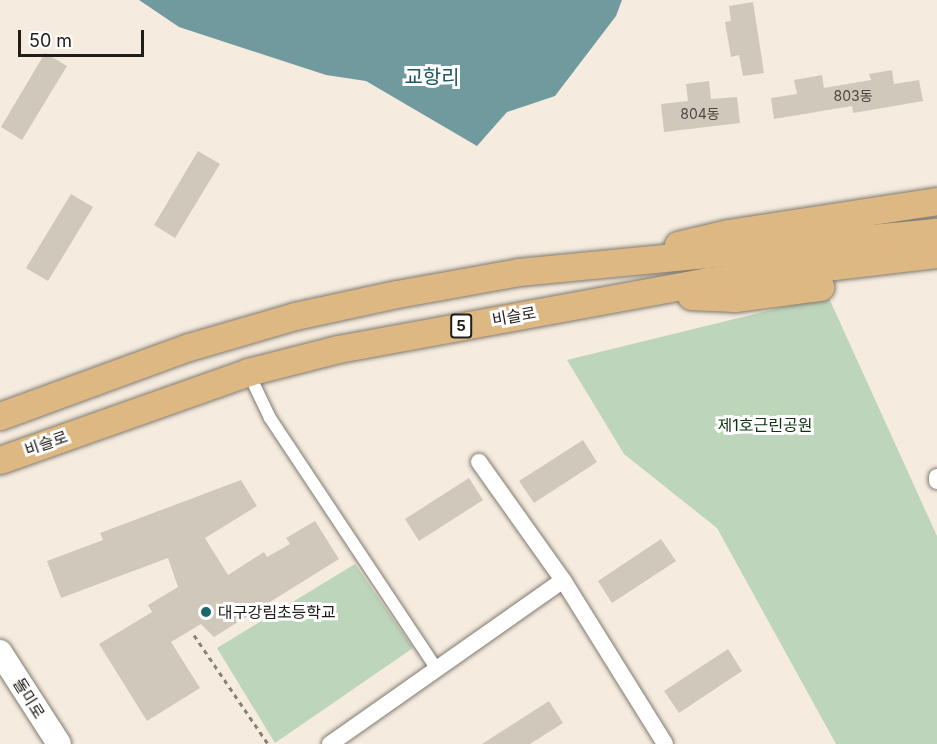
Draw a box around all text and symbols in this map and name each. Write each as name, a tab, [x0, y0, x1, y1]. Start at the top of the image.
scale bar	[21, 18, 147, 56]
text: 50 m	[29, 30, 72, 51]
district label: 교항리	[404, 65, 460, 89]
house number: 803동	[833, 88, 873, 104]
house number: 804동	[680, 106, 720, 122]
street label: 비슬로	[491, 303, 537, 329]
road number: 5	[449, 314, 473, 338]
park label: 제1호근린공원	[718, 415, 812, 435]
street label: 비슬로	[22, 427, 70, 459]
place label: 대구강림초등학교	[218, 602, 336, 622]
marker: 대구강림초등학교	[199, 605, 213, 619]
street label: 돌미로	[9, 674, 49, 722]

